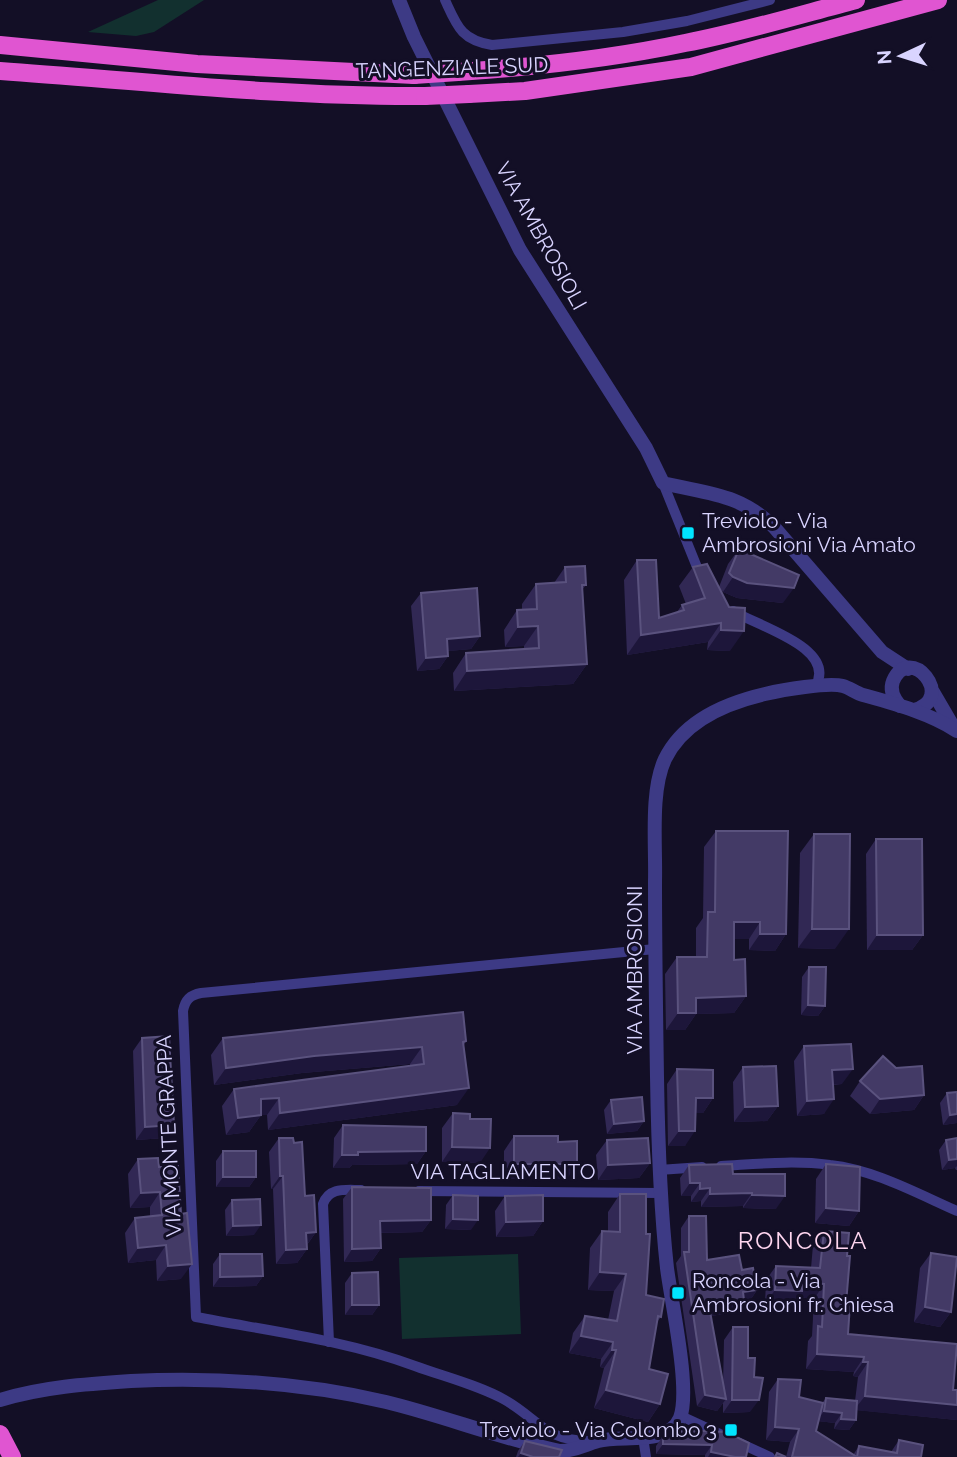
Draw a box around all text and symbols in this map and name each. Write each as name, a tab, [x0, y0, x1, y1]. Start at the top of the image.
north arrow	[866, 21, 936, 91]
text: N	[873, 49, 896, 65]
street label: TANGENZIALE SUD	[355, 52, 549, 83]
street label: VIA AMBROSIOLI	[491, 158, 592, 314]
place label: Treviolo - Via Ambrosioni Via Amato	[702, 508, 916, 557]
marker: Treviolo - Via Ambrosioni Via Amato	[680, 525, 696, 541]
street label: VIA AMBROSIONI	[622, 886, 647, 1054]
street label: VIA MONTE GRAPPA	[151, 1035, 186, 1237]
street label: VIA TAGLIAMENTO	[411, 1159, 595, 1184]
district label: RONCOLA	[738, 1226, 868, 1255]
place label: Roncola - Via Ambrosioni fr. Chiesa	[692, 1268, 894, 1317]
marker: Roncola - Via Ambrosioni fr. Chiesa	[670, 1285, 686, 1301]
place label: Treviolo - Via Colombo 3	[480, 1417, 717, 1442]
marker: Treviolo - Via Colombo 3	[723, 1422, 739, 1438]

